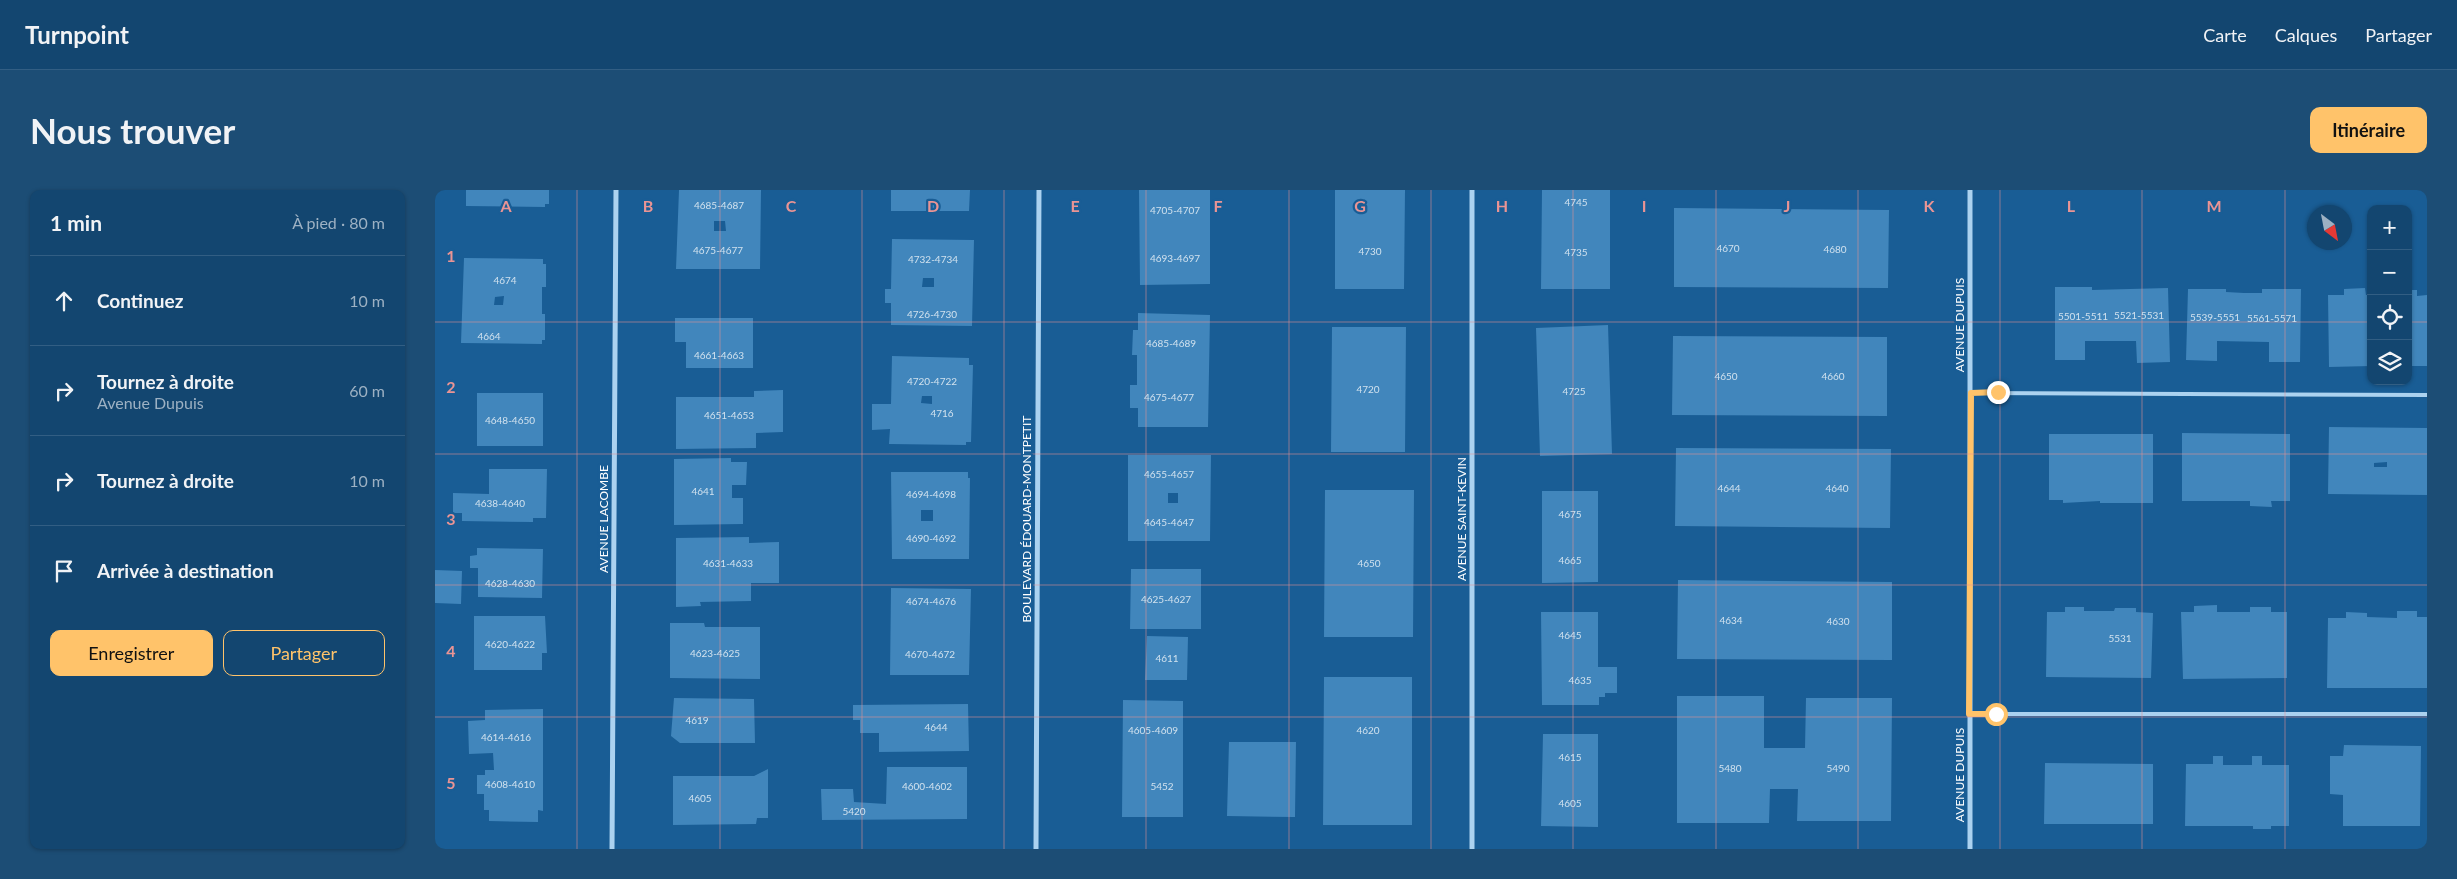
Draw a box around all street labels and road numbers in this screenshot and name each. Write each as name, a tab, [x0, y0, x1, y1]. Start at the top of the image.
street label: AVENUE DUPUIS	[1952, 278, 1967, 372]
street label: BOULEVARD ÉDOUARD-MONTPETIT	[1019, 416, 1034, 622]
street label: AVENUE SAINT-KEVIN	[1454, 457, 1469, 581]
street label: AVENUE LACOMBE	[596, 465, 611, 573]
street label: AVENUE DUPUIS	[1952, 728, 1967, 822]

